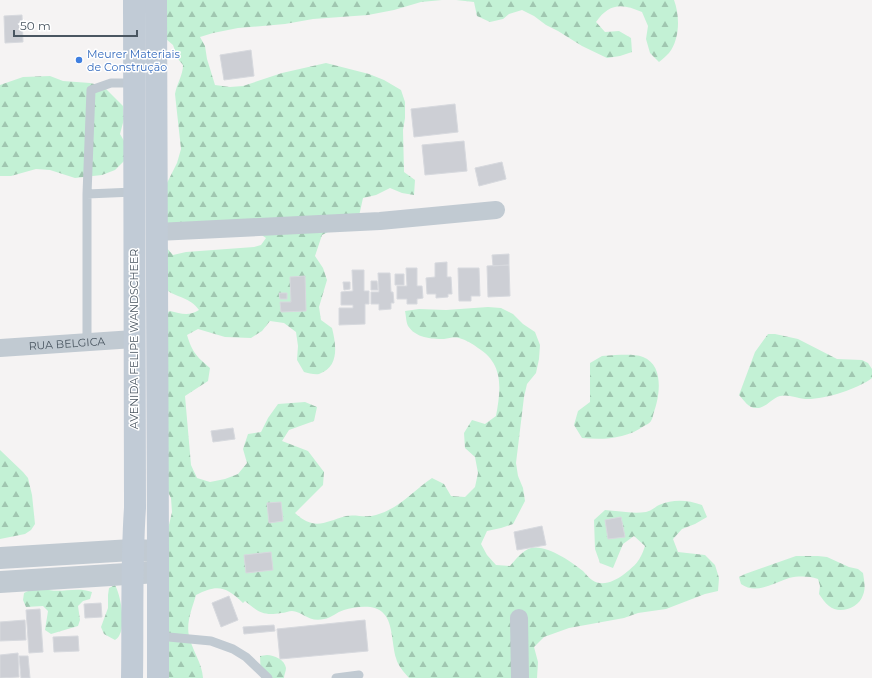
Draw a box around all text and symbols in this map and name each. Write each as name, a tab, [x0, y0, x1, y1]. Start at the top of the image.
scale bar	[14, 12, 137, 38]
text: 50 m	[20, 18, 51, 33]
place label: Meurer Materiais de Construção	[87, 47, 180, 74]
marker: Meurer Materiais de Construção	[74, 55, 84, 65]
street label: AVENIDA FELIPE WANDSCHEER	[127, 249, 141, 429]
street label: RUA BELGICA	[28, 334, 106, 353]

